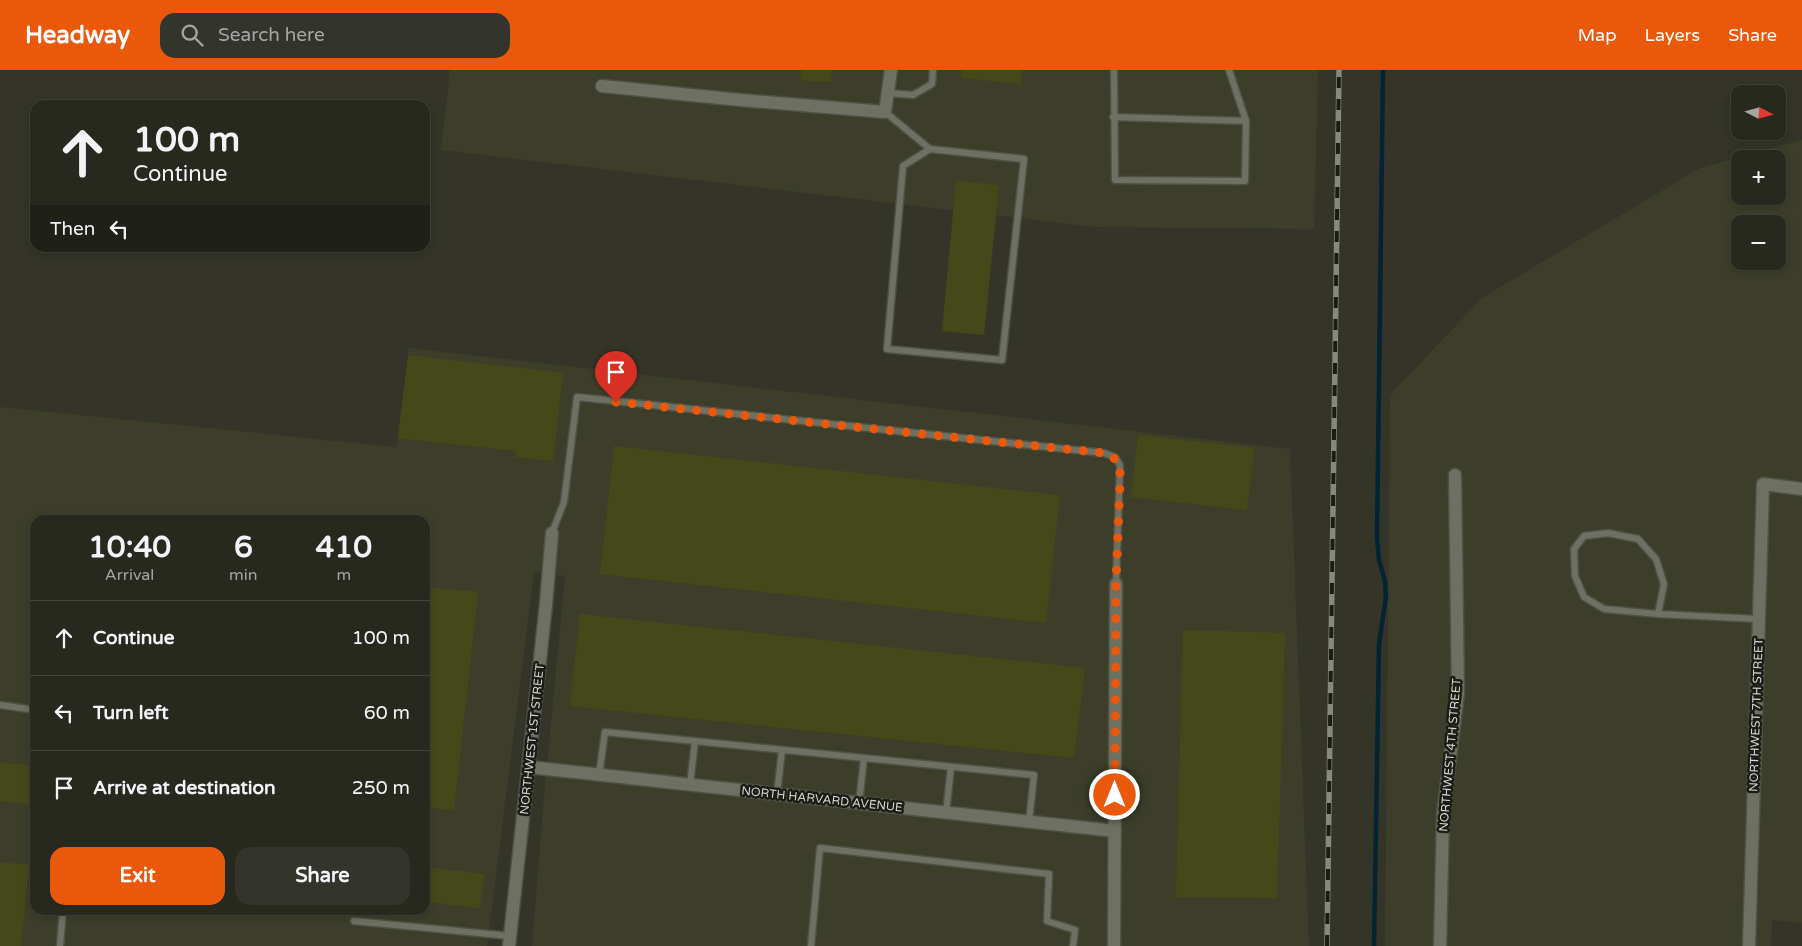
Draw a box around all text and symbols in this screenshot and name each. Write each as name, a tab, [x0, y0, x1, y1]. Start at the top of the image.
search box	[160, 13, 510, 58]
text: Headway	[25, 21, 130, 50]
icon: search	[178, 21, 206, 49]
text: Search here	[218, 24, 325, 46]
text: Map	[1578, 24, 1617, 46]
text: Layers	[1645, 24, 1700, 46]
text: Share	[1728, 24, 1777, 46]
north arrow	[1731, 85, 1786, 140]
map controls	[1731, 85, 1786, 270]
text: 100 m	[133, 119, 240, 161]
icon: ahead	[50, 120, 115, 185]
button: +	[1731, 150, 1786, 205]
text: Continue	[133, 161, 228, 187]
icon: left	[105, 215, 133, 243]
button: −	[1731, 215, 1786, 270]
text: Then	[50, 218, 95, 240]
pin	[595, 351, 637, 402]
icon: arrive	[602, 358, 630, 386]
text: 10:40	[88, 529, 171, 566]
text: 6	[234, 529, 253, 566]
text: 410	[316, 529, 372, 566]
text: Arrival	[105, 565, 154, 585]
text: min	[229, 565, 258, 585]
text: m	[336, 565, 351, 585]
icon: ahead	[50, 624, 78, 652]
text: Continue	[93, 627, 175, 649]
text: 100 m	[352, 627, 410, 649]
street label: NORTHWEST 7TH STREET	[1746, 637, 1766, 792]
street label: NORTHWEST 1ST STREET	[517, 662, 547, 815]
street label: NORTHWEST 4TH STREET	[1436, 677, 1464, 832]
icon: left	[50, 699, 78, 727]
text: Turn left	[93, 702, 169, 724]
text: 60 m	[364, 702, 410, 724]
position arrow	[1088, 768, 1140, 820]
icon: arrive	[50, 774, 78, 802]
text: Arrive at destination	[93, 777, 276, 799]
text: 250 m	[352, 777, 410, 799]
street label: NORTH HARVARD AVENUE	[741, 784, 904, 814]
button: Exit	[50, 847, 225, 905]
button: Share	[235, 847, 410, 905]

